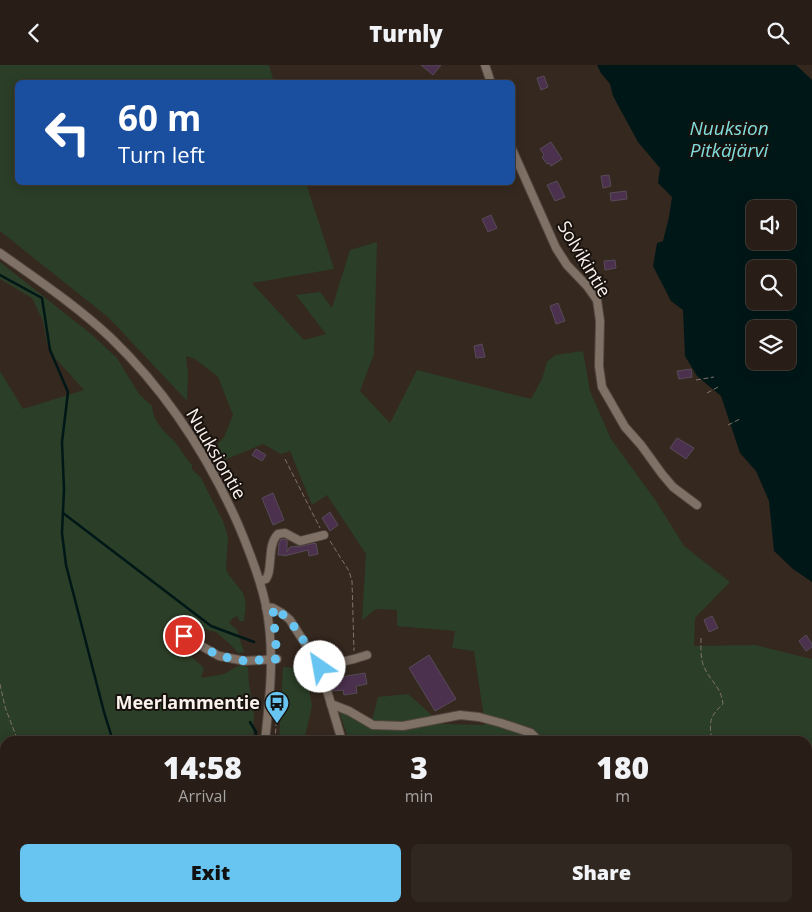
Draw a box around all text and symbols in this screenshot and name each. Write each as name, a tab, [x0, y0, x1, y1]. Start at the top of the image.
text: Turnly	[369, 18, 443, 48]
icon: back	[20, 19, 48, 47]
icon: search	[764, 19, 792, 47]
text: 60 m	[118, 94, 201, 141]
icon: left	[35, 100, 100, 165]
water label: Nuuksion Pitkäjärvi	[689, 115, 769, 163]
text: Turn left	[118, 139, 205, 169]
map controls	[746, 200, 796, 370]
button: sound	[746, 200, 796, 250]
street label: Solvikintie	[553, 216, 617, 301]
button: search	[746, 260, 796, 310]
button: layers	[746, 320, 796, 370]
street label: Nuuksiontie	[181, 404, 253, 503]
pin	[163, 615, 205, 657]
icon: arrive	[170, 622, 198, 650]
position arrow	[293, 640, 345, 692]
place label: Meerlammentie	[115, 690, 260, 714]
bus stop icon: Meerlammentie	[264, 690, 290, 724]
text: 14:58	[163, 747, 242, 788]
text: 3	[410, 747, 428, 788]
text: 180	[596, 747, 649, 788]
text: Arrival	[178, 785, 226, 807]
text: min	[405, 785, 433, 807]
text: m	[615, 785, 630, 807]
button: Exit	[20, 844, 401, 902]
button: Share	[411, 844, 792, 902]

